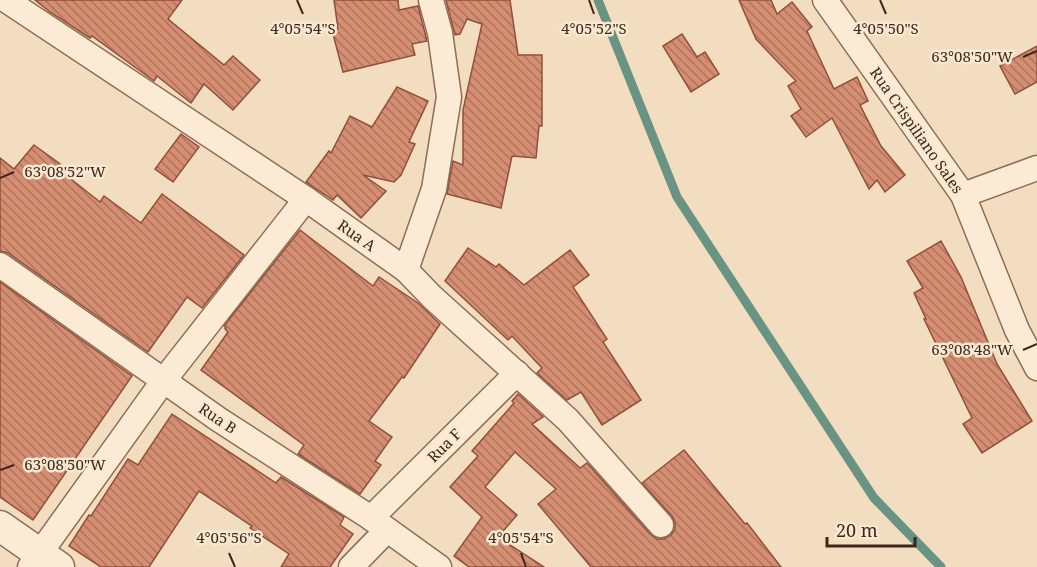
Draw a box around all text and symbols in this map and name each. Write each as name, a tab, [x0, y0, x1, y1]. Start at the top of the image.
text: 4°05'54"S	[270, 18, 336, 38]
text: 4°05'52"S	[561, 18, 627, 38]
text: 4°05'50"S	[853, 18, 919, 38]
text: 63°08'50"W	[931, 46, 1013, 66]
street label: Rua Crispiliano Sales	[866, 63, 968, 197]
text: 63°08'52"W	[24, 161, 106, 181]
street label: Rua A	[334, 215, 380, 256]
text: 63°08'48"W	[931, 339, 1013, 359]
street label: Rua B	[195, 398, 241, 438]
street label: Rua F	[423, 423, 466, 466]
text: 63°08'50"W	[24, 454, 106, 474]
scale bar	[827, 510, 916, 548]
text: 20 m	[836, 518, 878, 542]
text: 4°05'56"S	[196, 527, 262, 547]
text: 4°05'54"S	[488, 527, 554, 547]

